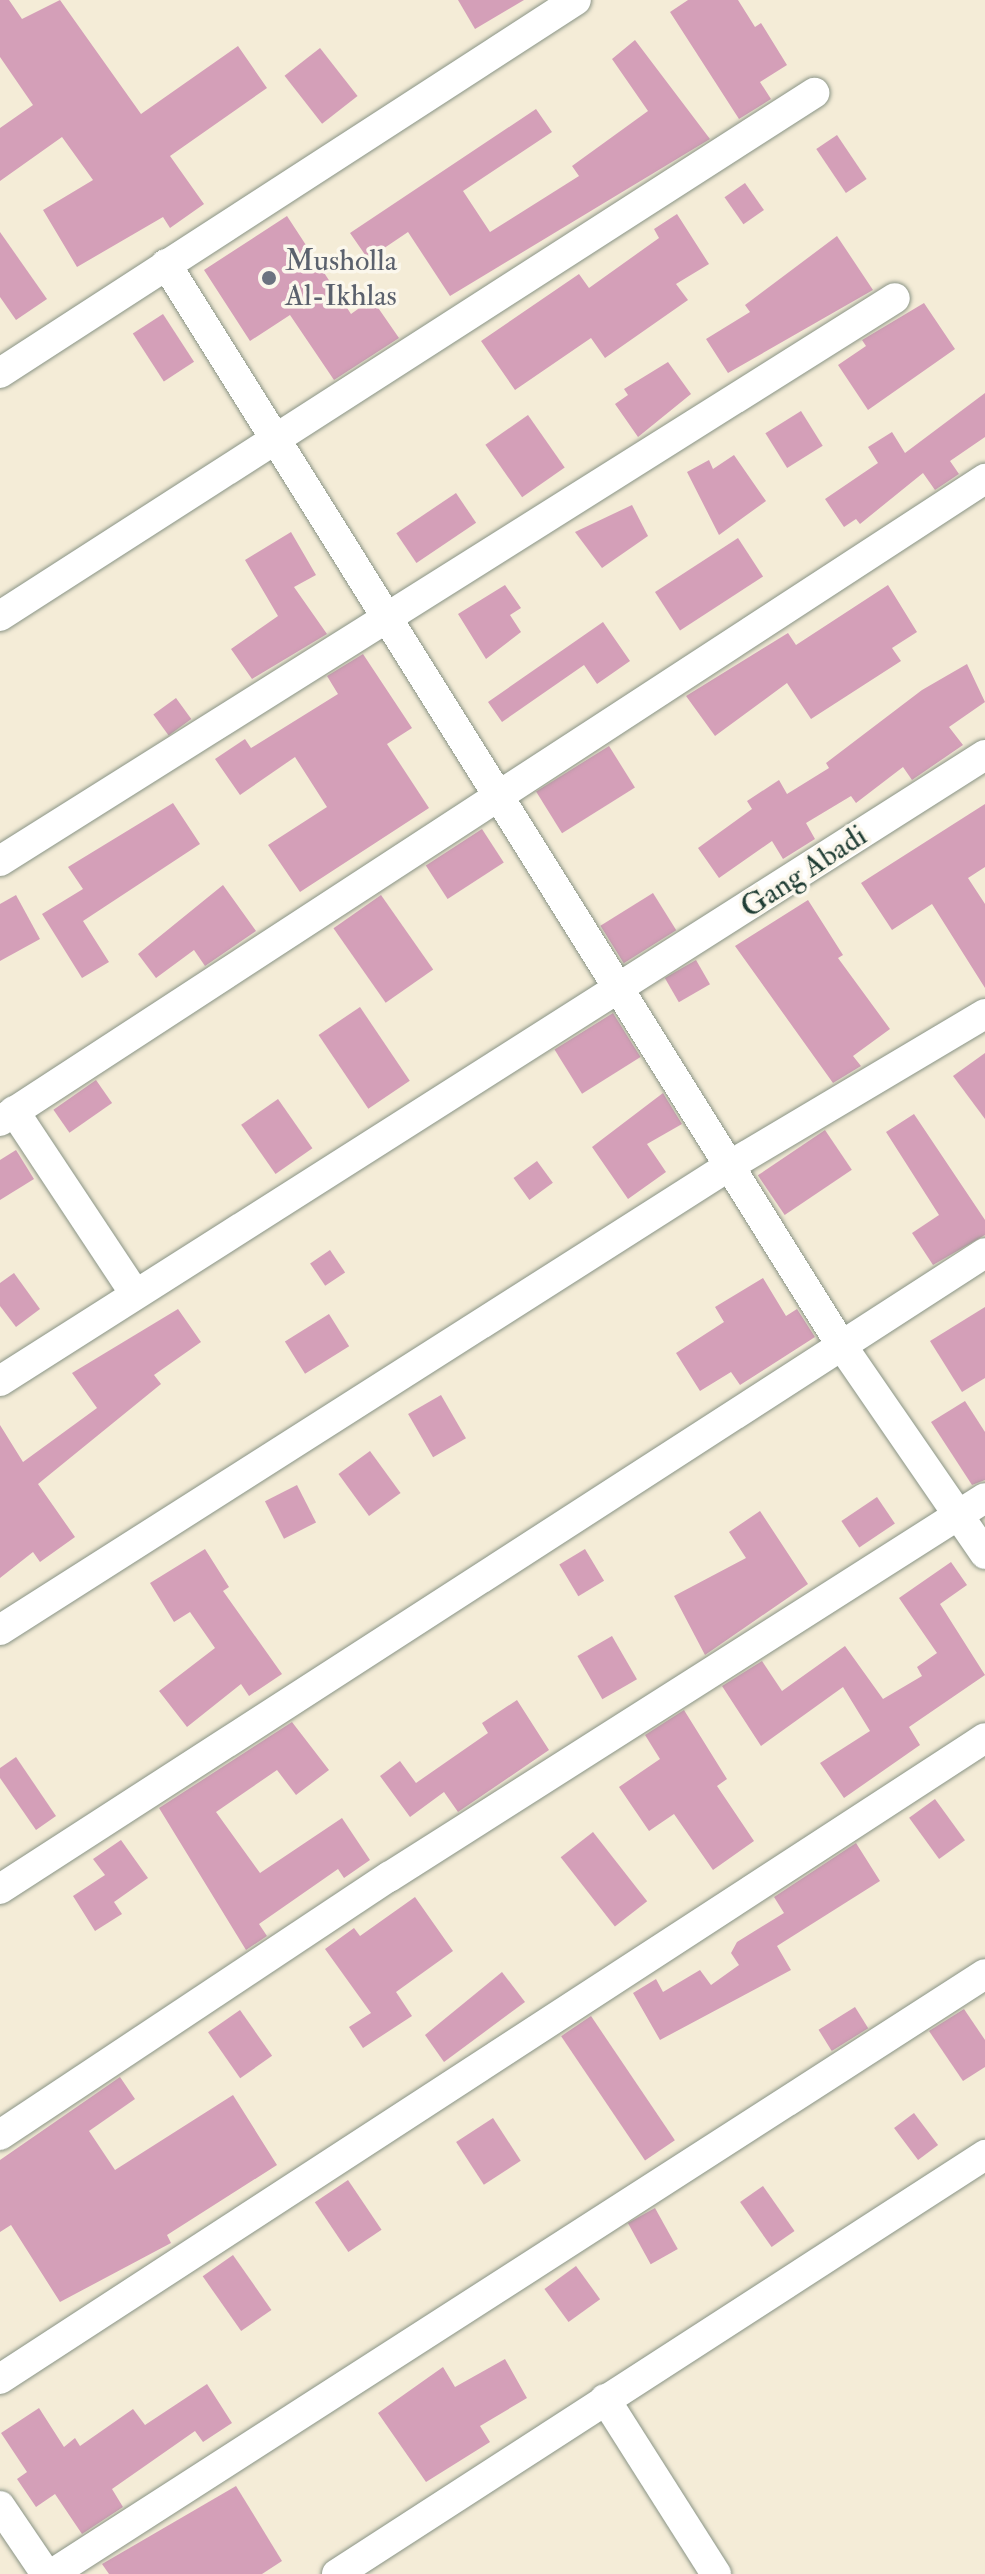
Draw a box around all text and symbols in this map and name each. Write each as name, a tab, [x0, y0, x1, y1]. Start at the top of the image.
place label: Musholla Al-Ikhlas	[285, 243, 397, 314]
marker: Musholla Al-Ikhlas	[260, 269, 278, 287]
street label: Gang Abadi	[734, 818, 874, 926]

